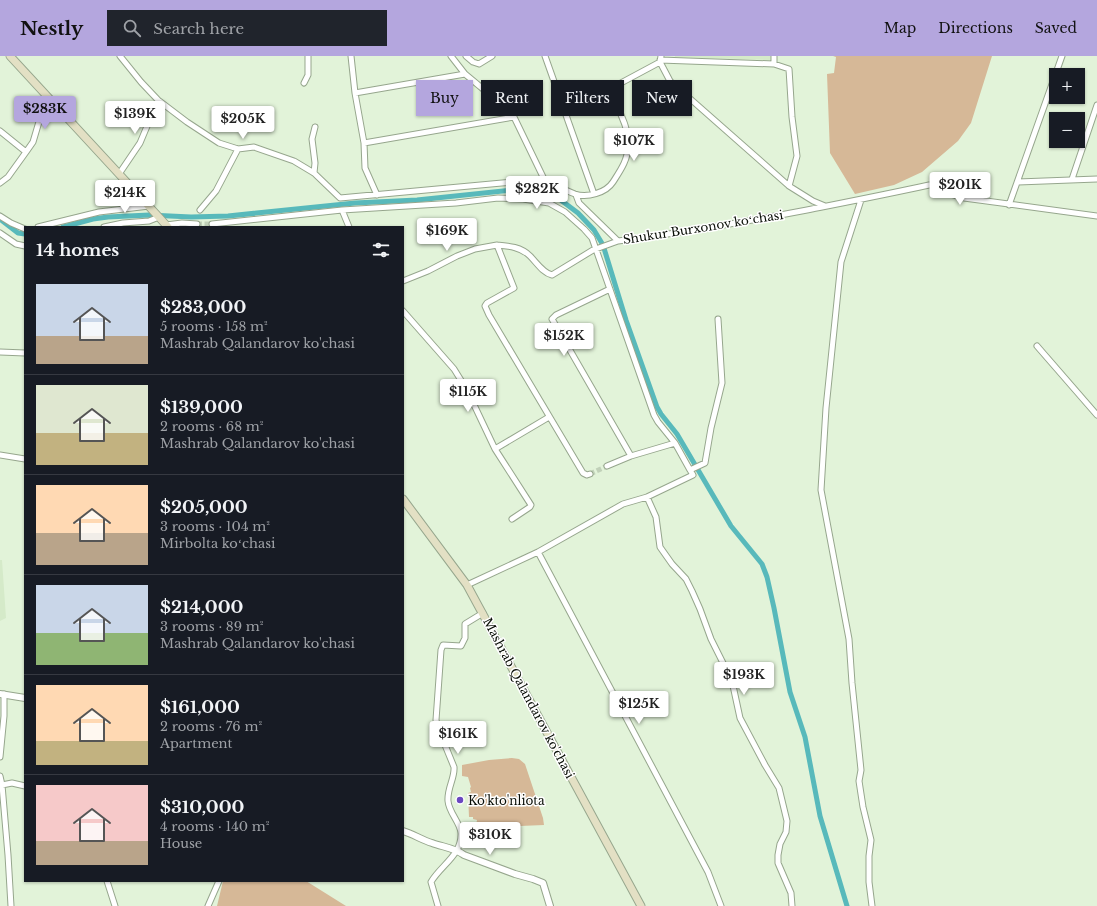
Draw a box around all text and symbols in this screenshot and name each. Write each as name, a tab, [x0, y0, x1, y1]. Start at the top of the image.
search box	[107, 10, 387, 46]
text: Nestly	[20, 17, 83, 40]
icon: search	[121, 17, 143, 39]
text: Search here	[153, 19, 244, 38]
text: Map	[884, 19, 916, 37]
text: Directions	[938, 19, 1013, 37]
text: Saved	[1035, 19, 1077, 37]
map controls	[1049, 68, 1085, 148]
button: +	[1049, 68, 1085, 104]
chip: Buy	[416, 80, 473, 116]
chip: Rent	[481, 80, 543, 116]
chip: Filters	[551, 80, 624, 116]
chip: New	[632, 80, 692, 116]
pin: $283K	[17, 96, 73, 130]
text: $283K	[23, 100, 67, 117]
pin: $139K	[107, 101, 163, 135]
text: $139K	[114, 105, 156, 122]
pin: $205K	[215, 106, 271, 140]
text: $205K	[220, 110, 266, 127]
button: −	[1049, 112, 1085, 148]
pin: $107K	[606, 128, 662, 162]
text: $107K	[613, 132, 655, 149]
pin: $201K	[932, 172, 988, 206]
pin: $282K	[509, 176, 565, 210]
text: $201K	[938, 176, 982, 193]
pin: $214K	[97, 180, 153, 214]
text: $282K	[515, 180, 559, 197]
text: $214K	[104, 184, 146, 201]
street label: Shukur Burxonov koʻchasi	[622, 207, 784, 247]
pin: $169K	[419, 218, 475, 252]
text: $169K	[426, 222, 468, 239]
icon: filters	[370, 239, 392, 261]
text: 14 homes	[36, 240, 119, 261]
text: $283,000	[160, 297, 246, 318]
icon: home	[68, 300, 116, 348]
text: 5 rooms · 158 m²	[160, 318, 268, 335]
pin: $152K	[536, 323, 592, 357]
text: $152K	[544, 327, 584, 344]
text: Mashrab Qalandarov ko'chasi	[160, 335, 355, 352]
pin: $115K	[440, 379, 496, 413]
text: $115K	[449, 383, 487, 400]
text: $139,000	[160, 397, 243, 418]
icon: home	[68, 401, 116, 449]
text: 2 rooms · 68 m²	[160, 418, 263, 435]
text: Mashrab Qalandarov ko'chasi	[160, 435, 355, 452]
text: $205,000	[160, 497, 248, 518]
icon: home	[68, 501, 116, 549]
text: 3 rooms · 104 m²	[160, 518, 270, 535]
text: Mirbolta koʻchasi	[160, 535, 276, 552]
text: $214,000	[160, 597, 243, 618]
icon: home	[68, 601, 116, 649]
street label: Mashrab Qalandarov ko'chasi	[480, 615, 578, 781]
text: 3 rooms · 89 m²	[160, 618, 263, 635]
text: Mashrab Qalandarov ko'chasi	[160, 635, 355, 652]
pin: $193K	[716, 662, 772, 696]
text: $193K	[723, 666, 765, 683]
pin: $125K	[611, 691, 667, 725]
text: $125K	[619, 695, 659, 712]
text: $161,000	[160, 697, 240, 718]
icon: home	[68, 701, 116, 749]
text: 2 rooms · 76 m²	[160, 718, 262, 735]
pin: $161K	[430, 721, 486, 755]
text: $161K	[438, 725, 478, 742]
text: Apartment	[160, 735, 232, 752]
place label: Ko'kto'nliota	[468, 793, 545, 808]
marker: Ko'kto'nliota	[455, 795, 465, 805]
text: $310,000	[160, 797, 244, 818]
icon: home	[68, 801, 116, 849]
text: 4 rooms · 140 m²	[160, 818, 270, 835]
pin: $310K	[462, 822, 518, 856]
text: $310K	[469, 826, 511, 843]
text: House	[160, 835, 202, 852]

